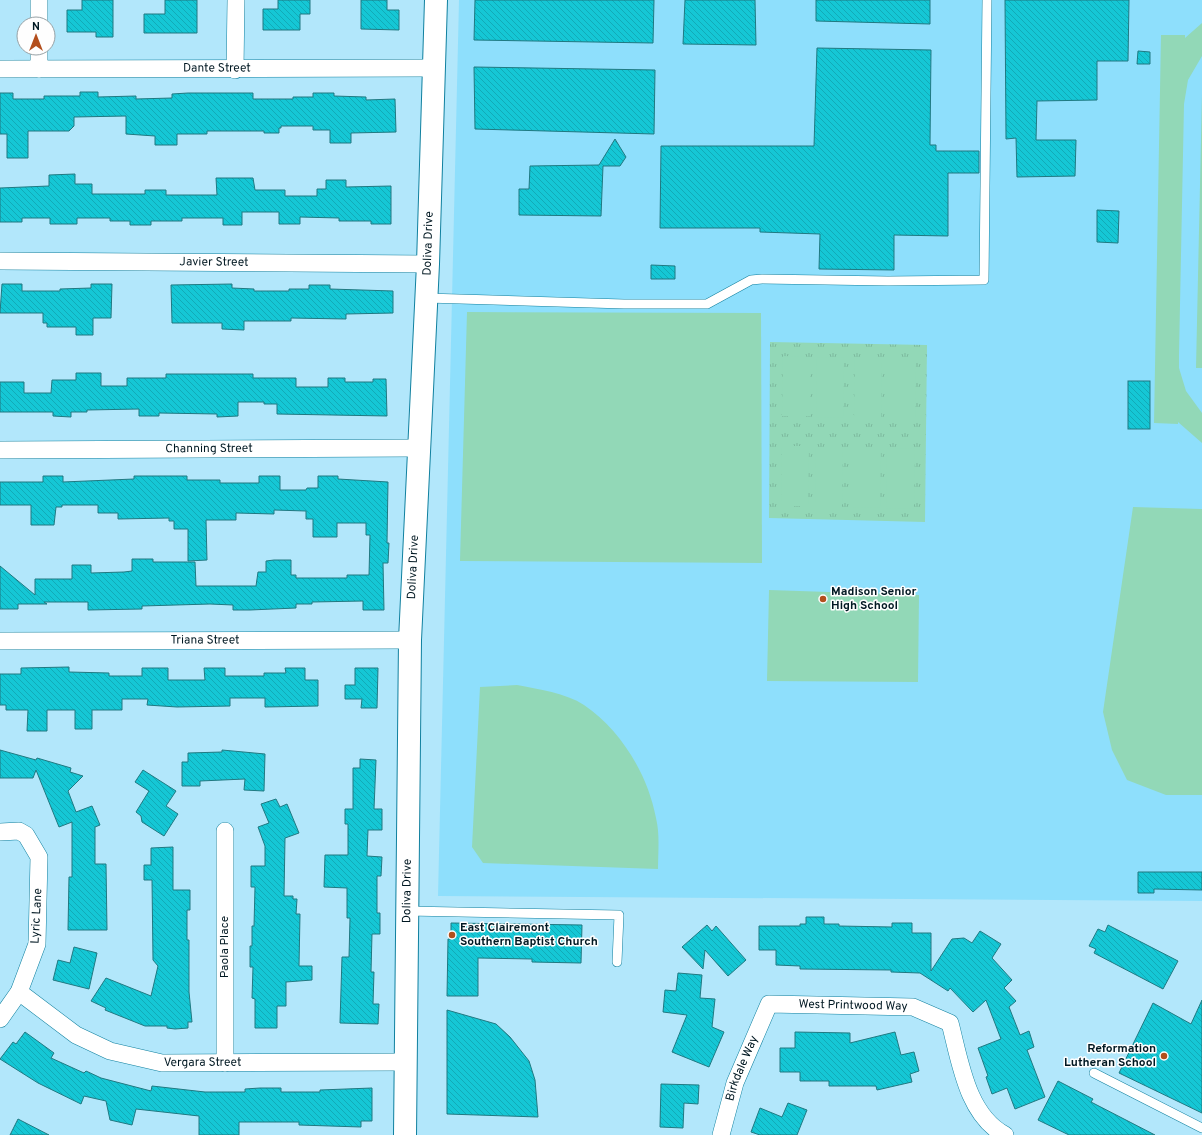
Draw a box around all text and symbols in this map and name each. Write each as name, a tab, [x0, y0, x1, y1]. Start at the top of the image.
north arrow	[16, 16, 56, 56]
text: N	[32, 20, 40, 34]
street label: Dante Street	[183, 60, 251, 77]
street label: Doliva Drive	[419, 211, 438, 276]
street label: Javier Street	[179, 254, 249, 271]
street label: Channing Street	[165, 441, 253, 457]
street label: Doliva Drive	[404, 535, 423, 600]
place label: Madison Senior High School	[831, 584, 916, 614]
marker: Madison Senior High School	[818, 594, 828, 604]
street label: Triana Street	[170, 632, 240, 649]
street label: Doliva Drive	[399, 859, 416, 923]
street label: Lyric Lane	[28, 888, 46, 944]
street label: Paola Place	[217, 916, 233, 978]
place label: East Clairemont Southern Baptist Church	[460, 920, 598, 950]
marker: East Clairemont Southern Baptist Church	[447, 930, 457, 940]
street label: West Printwood Way	[798, 997, 908, 1015]
street label: Birkdale Way	[722, 1033, 762, 1103]
place label: Reformation Lutheran School	[1064, 1041, 1156, 1071]
marker: Reformation Lutheran School	[1159, 1051, 1169, 1061]
street label: Vergara Street	[164, 1055, 242, 1071]

